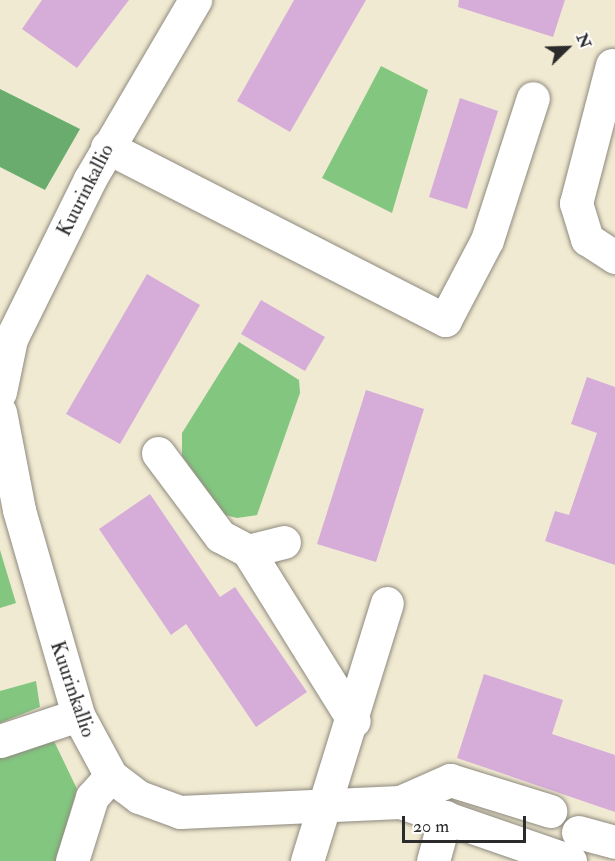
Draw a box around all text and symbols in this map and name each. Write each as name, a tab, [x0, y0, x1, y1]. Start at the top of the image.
north arrow	[537, 18, 597, 78]
text: N	[572, 30, 596, 51]
street label: Kuurinkallio	[52, 140, 118, 240]
street label: Kuurinkallio	[45, 638, 101, 740]
scale bar	[405, 804, 530, 842]
text: 20 m	[413, 815, 449, 838]

